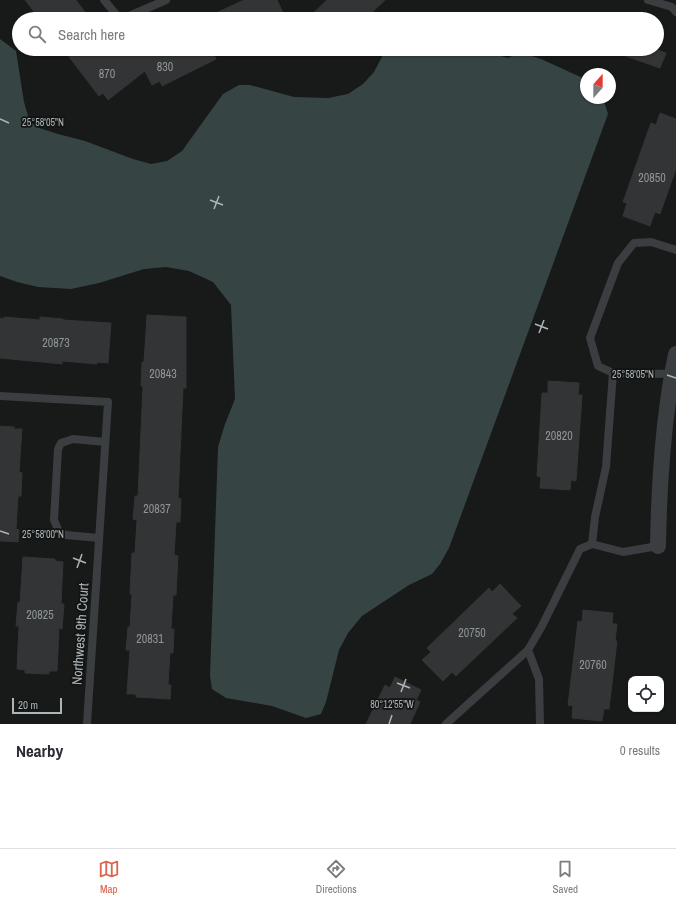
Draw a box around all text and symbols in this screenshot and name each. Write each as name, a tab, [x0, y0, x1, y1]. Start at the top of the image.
search box	[12, 12, 664, 56]
icon: search	[26, 23, 48, 45]
text: Search here	[58, 24, 125, 45]
house number: 830	[157, 59, 173, 75]
house number: 870	[99, 66, 115, 82]
north arrow	[580, 68, 616, 104]
text: 25°58'05"N	[22, 116, 64, 129]
house number: 20850	[638, 170, 666, 186]
house number: 20873	[42, 335, 70, 351]
house number: 20843	[149, 366, 177, 382]
text: 25°58'05"N	[612, 368, 654, 381]
house number: 20820	[545, 428, 573, 444]
house number: 20837	[143, 501, 171, 517]
text: 25°58'00"N	[22, 528, 64, 541]
street label: Northwest 9th Court	[67, 582, 93, 686]
house number: 20825	[26, 607, 54, 623]
house number: 20750	[458, 625, 486, 641]
house number: 20831	[136, 631, 164, 647]
house number: 20760	[579, 657, 607, 673]
map controls	[628, 676, 664, 712]
button: locate	[628, 676, 664, 712]
scale bar	[12, 696, 62, 715]
text: 20 m	[18, 698, 38, 712]
text: 80°12'55"W	[370, 698, 414, 711]
text: Nearby	[16, 739, 63, 762]
text: 0 results	[620, 742, 660, 759]
tab: Map	[98, 858, 120, 896]
tab: Directions	[316, 858, 357, 896]
tab: Saved	[553, 858, 578, 896]

